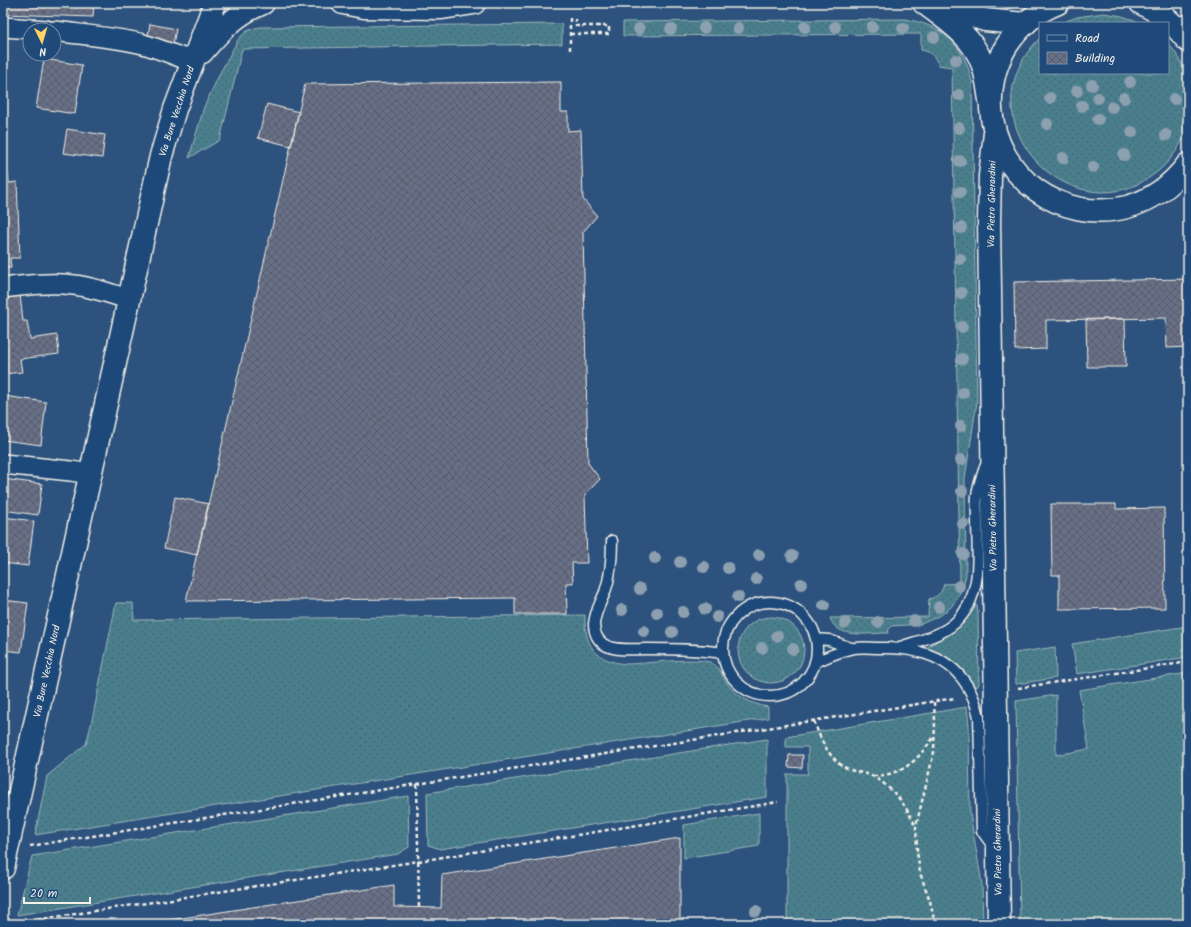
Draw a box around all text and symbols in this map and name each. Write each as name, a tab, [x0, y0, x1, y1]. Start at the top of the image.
north arrow	[22, 22, 62, 62]
legend	[1039, 22, 1169, 74]
text: Road	[1075, 29, 1100, 48]
text: N	[38, 42, 47, 60]
text: Building	[1075, 49, 1115, 68]
street label: Via Bure Vecchia Nord	[155, 63, 199, 159]
street label: Via Pietro Gherardini	[983, 160, 1001, 248]
street label: Via Pietro Gherardini	[984, 484, 1002, 572]
street label: Via Bure Vecchia Nord	[29, 623, 65, 719]
street label: Via Pietro Gherardini	[989, 808, 1007, 896]
scale bar	[24, 879, 90, 905]
text: 20 m	[30, 884, 58, 903]

